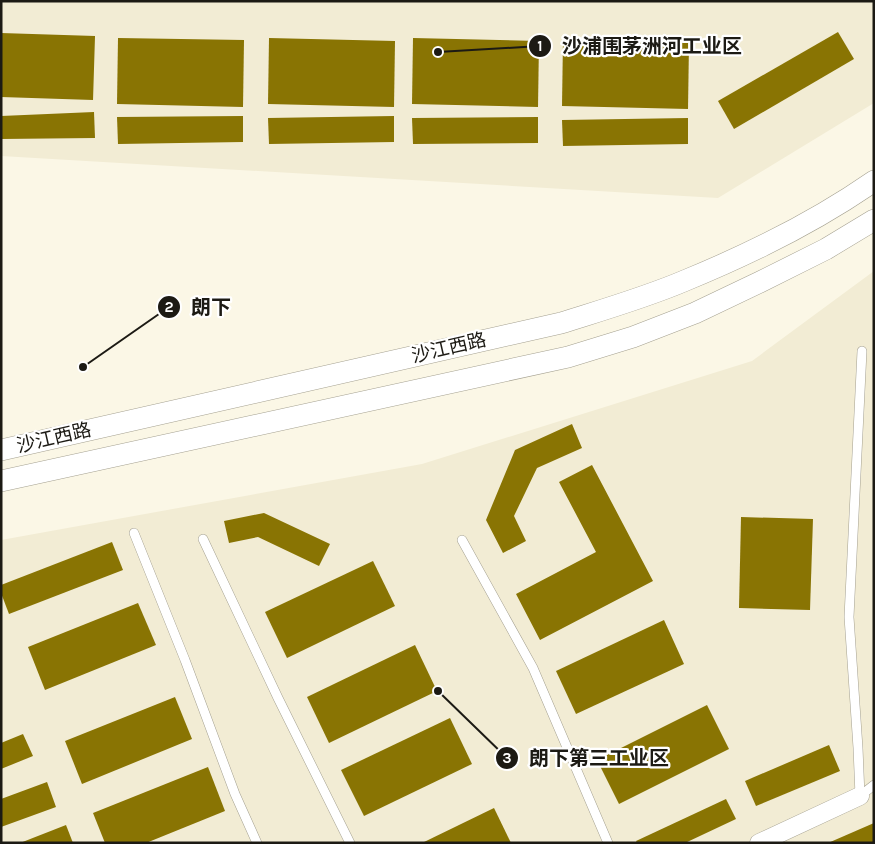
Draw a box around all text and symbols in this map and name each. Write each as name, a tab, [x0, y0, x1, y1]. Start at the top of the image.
callout: 沙浦围茅洲河工业区	[527, 28, 752, 63]
text: 沙浦围茅洲河工业区	[562, 35, 742, 58]
text: 1	[537, 37, 543, 55]
callout: 朗下	[156, 290, 241, 325]
text: 朗下	[191, 296, 231, 319]
text: 2	[164, 298, 174, 316]
street label: 沙江西路	[409, 329, 489, 367]
street label: 沙江西路	[14, 419, 94, 457]
callout: 朗下第三工业区	[494, 740, 679, 775]
text: 朗下第三工业区	[529, 747, 669, 770]
text: 3	[502, 749, 512, 767]

